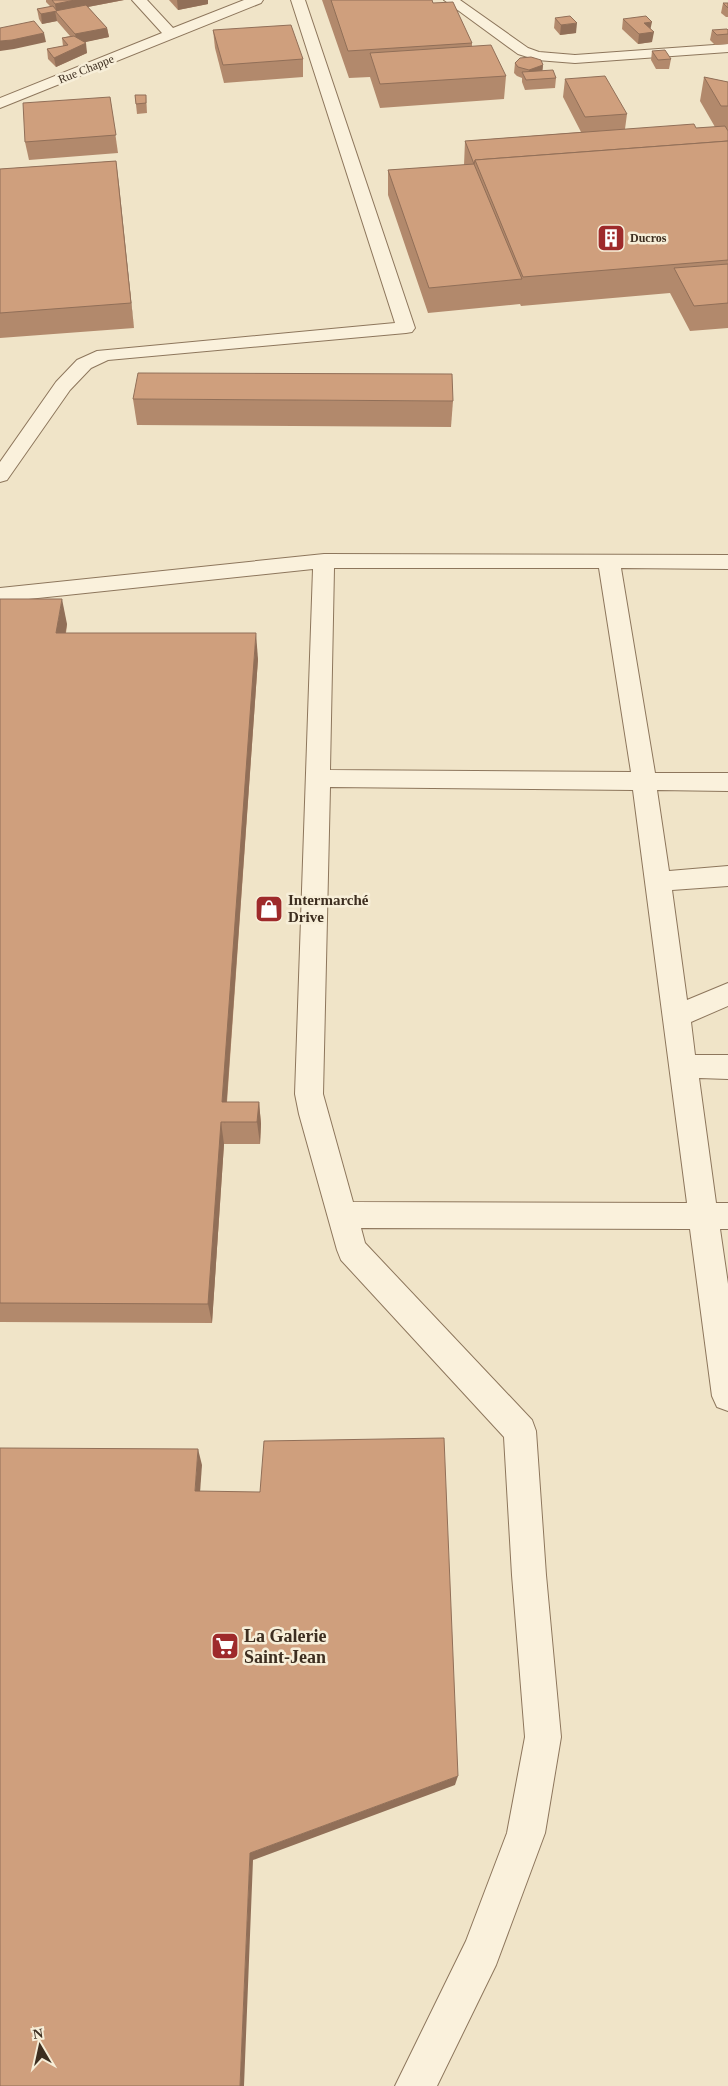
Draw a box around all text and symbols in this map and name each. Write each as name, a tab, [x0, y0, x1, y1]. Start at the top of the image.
street label: Rue Chappe	[56, 51, 116, 87]
building icon: Ducros	[596, 223, 626, 253]
place label: Ducros	[630, 231, 667, 245]
place label: Intermarché Drive	[288, 892, 369, 925]
shop icon: Intermarché Drive	[254, 894, 284, 924]
place label: La Galerie Saint-Jean	[244, 1626, 326, 1667]
supermarket icon: La Galerie Saint-Jean	[210, 1631, 240, 1661]
north arrow	[15, 2021, 65, 2071]
text: N	[32, 2025, 44, 2042]

